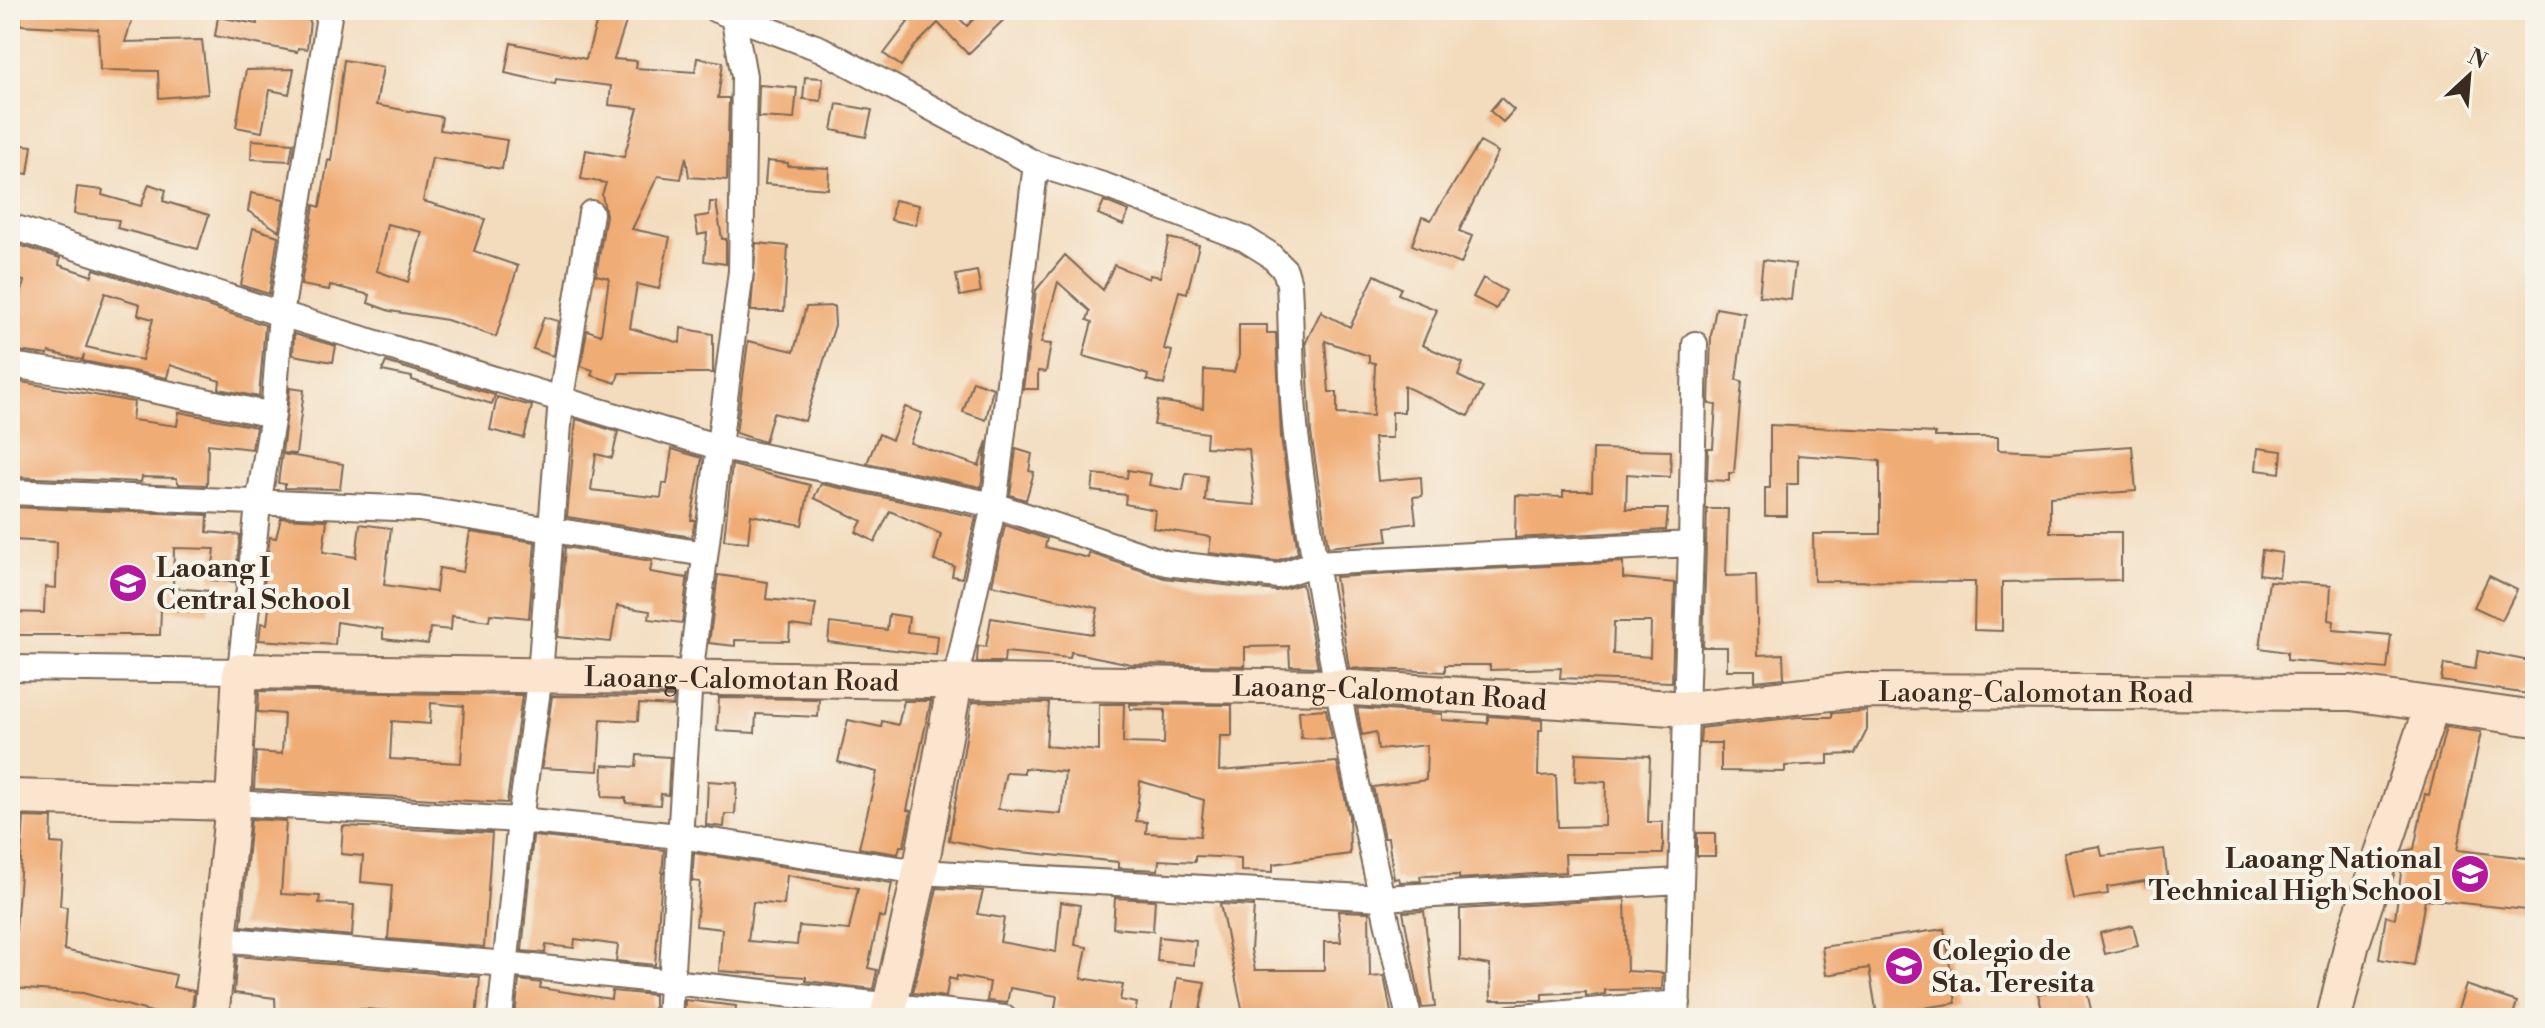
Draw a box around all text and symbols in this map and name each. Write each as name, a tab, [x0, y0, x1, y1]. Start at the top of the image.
north arrow	[2429, 36, 2509, 116]
text: N	[2463, 43, 2491, 76]
place label: Laoang I Central School	[156, 551, 351, 618]
school or university icon: Laoang I Central School	[107, 562, 149, 604]
street label: Laoang-Calomotan Road	[584, 660, 899, 700]
street label: Laoang-Calomotan Road	[1232, 669, 1548, 719]
street label: Laoang-Calomotan Road	[1878, 675, 2194, 711]
place label: Laoang National Technical High School	[2149, 842, 2442, 909]
school or university icon: Laoang National Technical High School	[2449, 853, 2491, 895]
place label: Colegio de Sta. Teresita	[1932, 934, 2095, 1001]
school or university icon: Colegio de Sta. Teresita	[1883, 945, 1925, 987]

